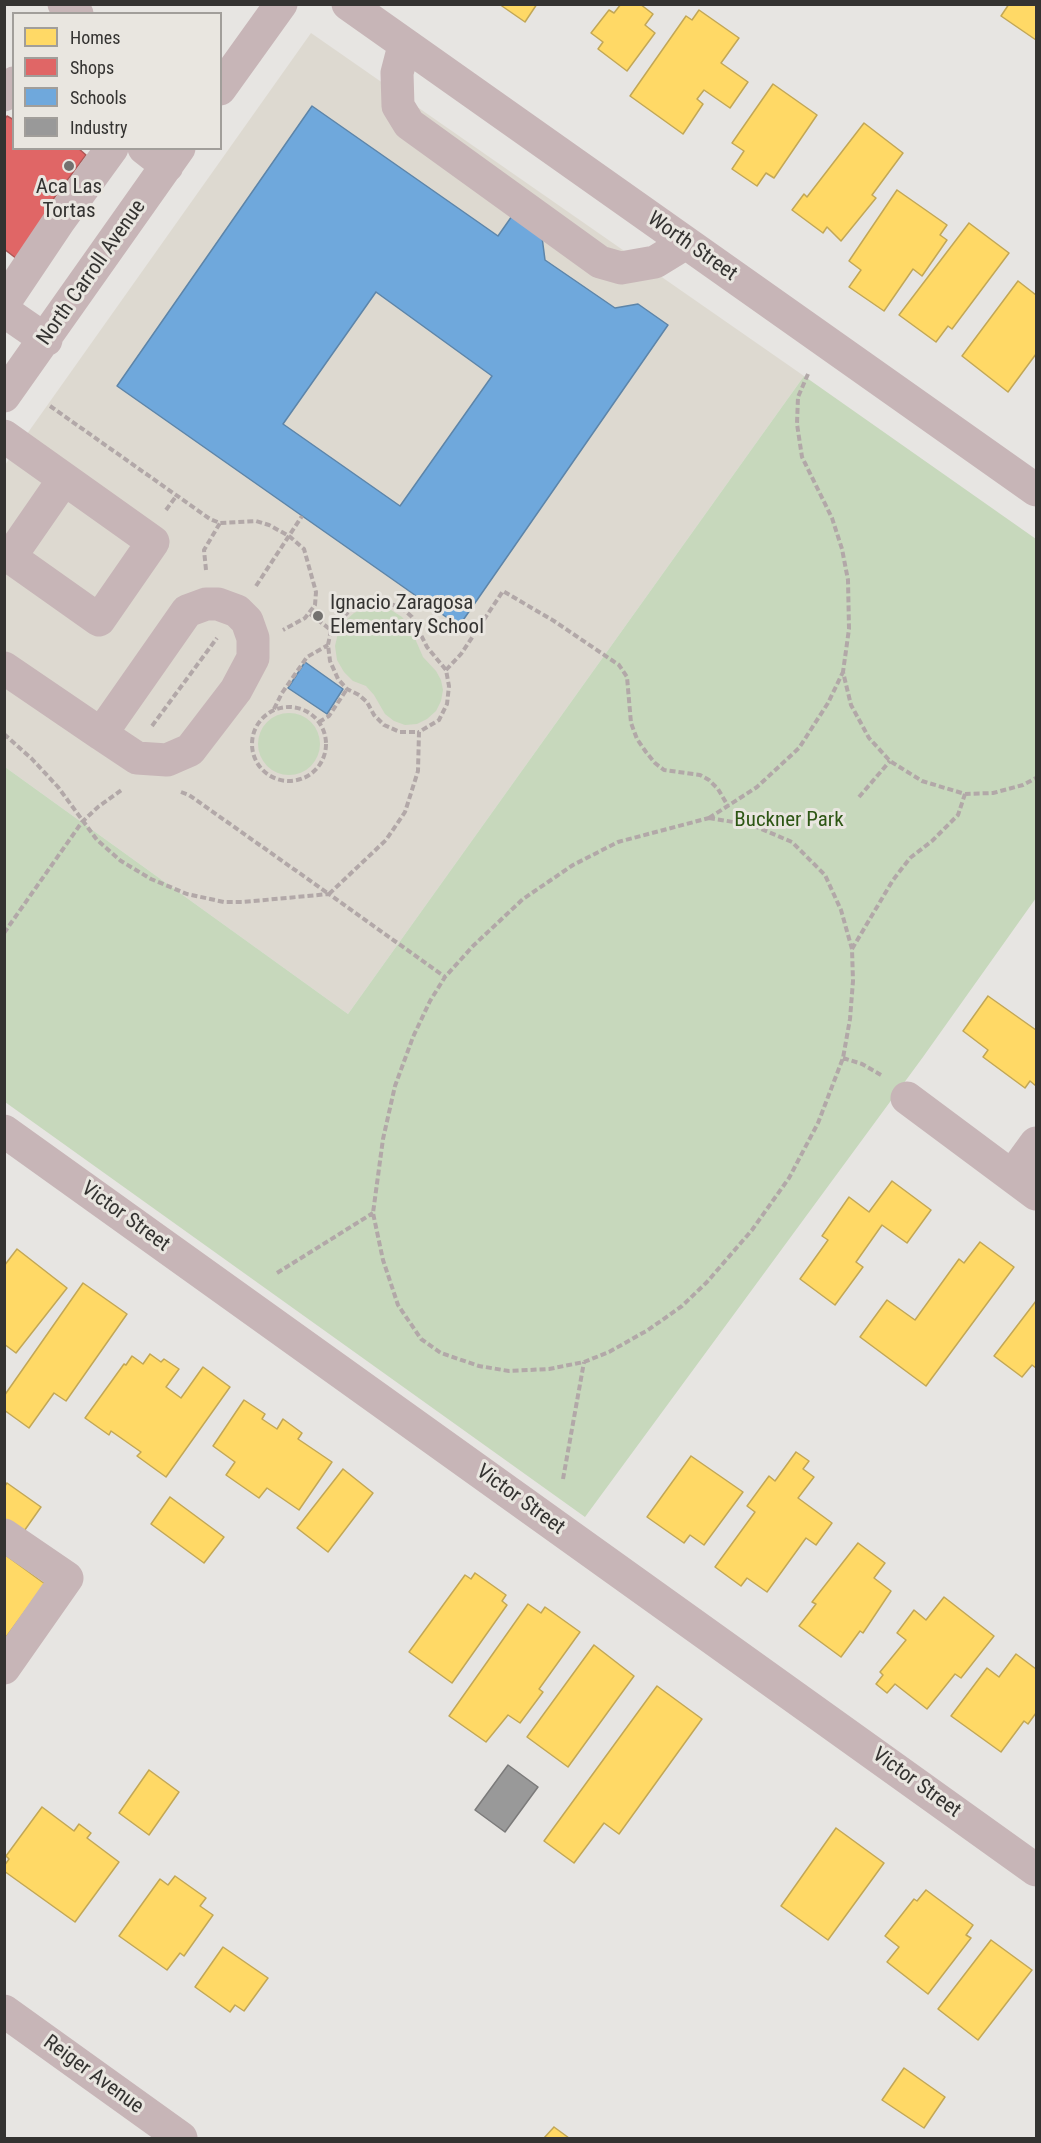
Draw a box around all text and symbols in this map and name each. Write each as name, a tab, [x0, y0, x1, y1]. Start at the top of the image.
legend	[12, 12, 222, 150]
text: Homes	[70, 27, 120, 48]
text: Shops	[70, 57, 114, 78]
text: Schools	[70, 87, 127, 108]
text: Industry	[70, 117, 128, 138]
marker: Aca Las Tortas	[62, 159, 76, 173]
place label: Aca Las Tortas	[36, 175, 102, 225]
street label: North Carroll Avenue	[32, 195, 152, 351]
street label: Worth Street	[642, 207, 742, 287]
place label: Ignacio Zaragosa Elementary School	[330, 591, 484, 641]
marker: Ignacio Zaragosa Elementary School	[311, 609, 325, 623]
park label: Buckner Park	[734, 808, 844, 834]
street label: Victor Street	[76, 1176, 174, 1258]
street label: Victor Street	[471, 1459, 569, 1541]
street label: Victor Street	[867, 1742, 965, 1824]
street label: Reiger Avenue	[38, 2030, 148, 2120]

